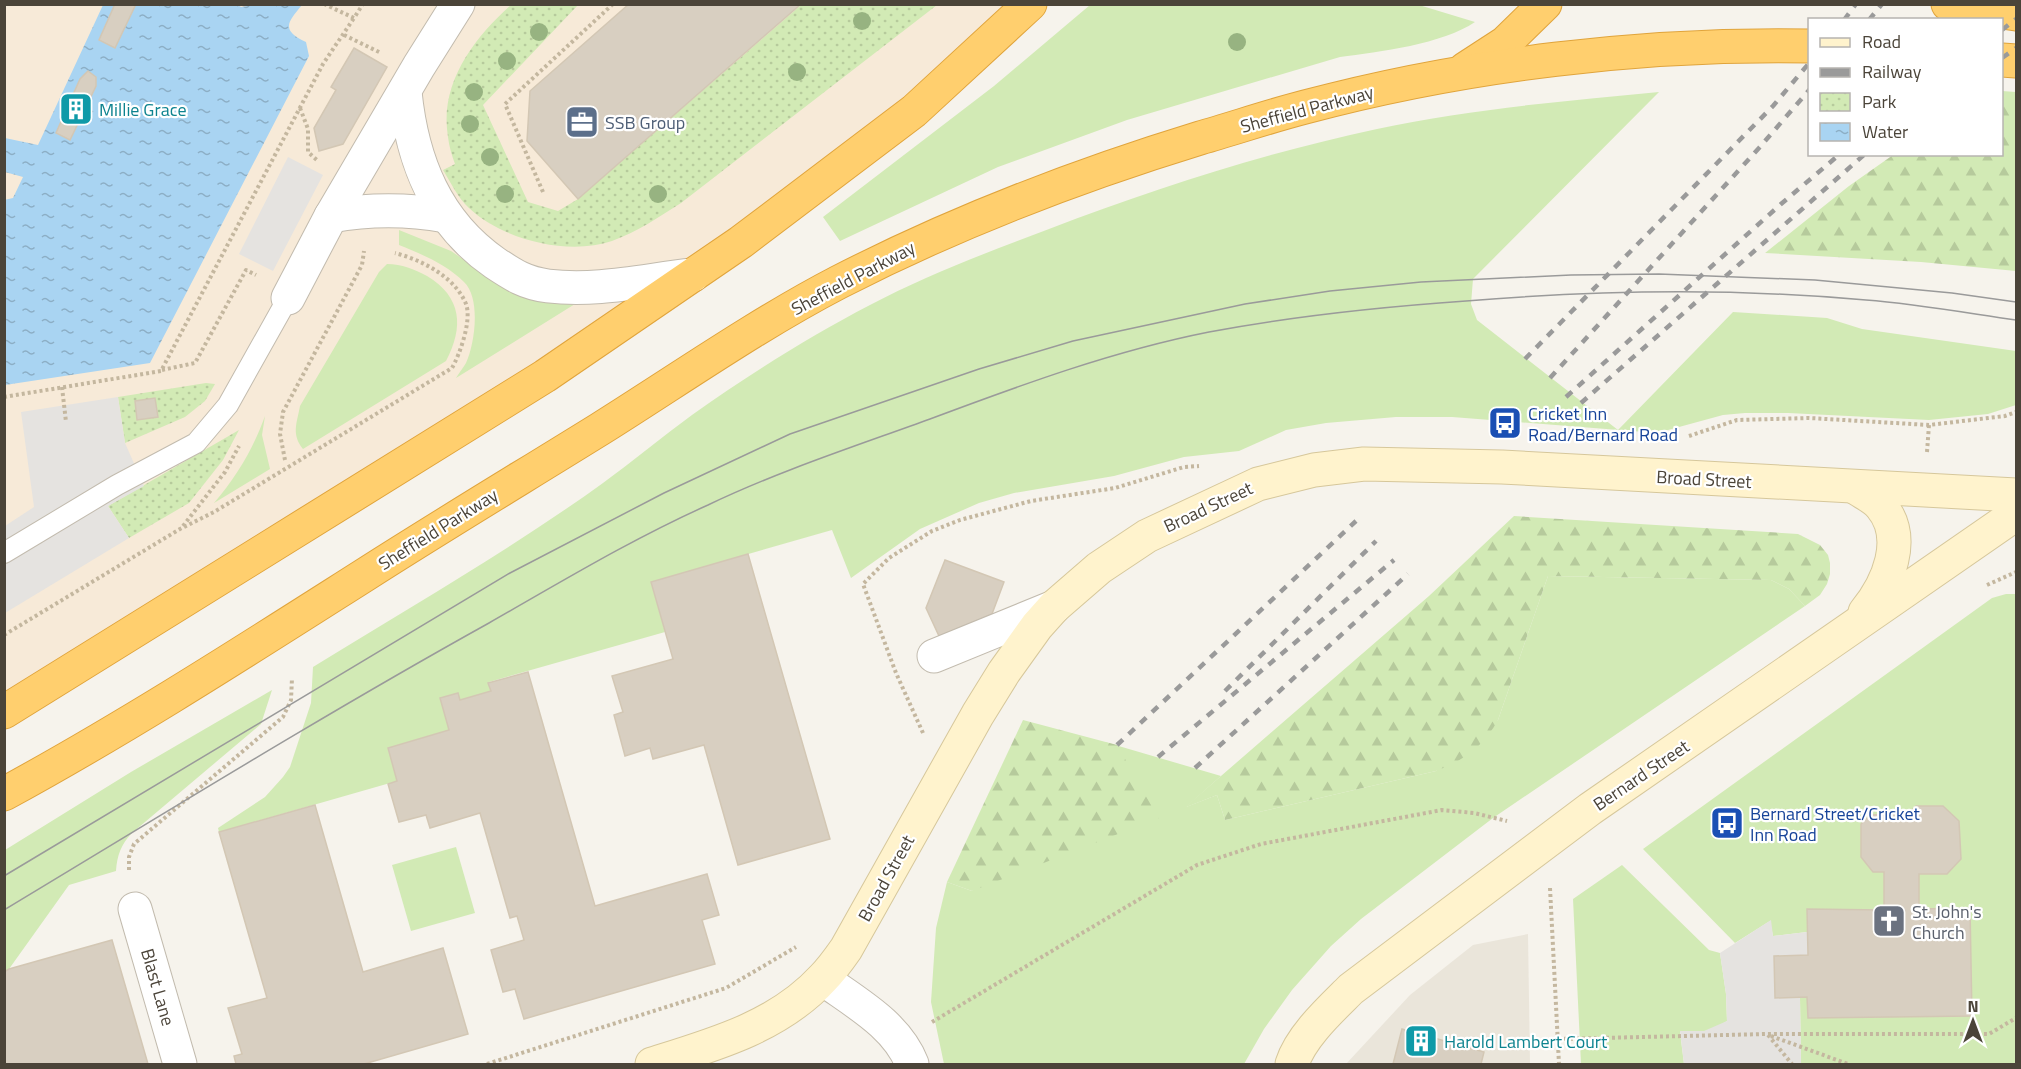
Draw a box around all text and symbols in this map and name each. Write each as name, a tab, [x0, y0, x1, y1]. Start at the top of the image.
legend	[1808, 18, 2003, 156]
text: Road	[1862, 28, 1901, 55]
text: Railway	[1862, 58, 1922, 85]
street label: Sheffield Parkway	[1237, 78, 1377, 140]
text: Park	[1862, 88, 1897, 115]
building icon: Millie Grace	[58, 91, 94, 127]
place label: Millie Grace	[99, 96, 187, 123]
office icon: SSB Group	[564, 104, 600, 140]
place label: SSB Group	[605, 109, 685, 136]
text: Water	[1862, 118, 1908, 145]
street label: Sheffield Parkway	[786, 234, 920, 322]
place label: Cricket Inn Road/Bernard Road	[1528, 400, 1678, 448]
bus stop icon: Cricket Inn Road/Bernard Road	[1487, 405, 1523, 441]
street label: Broad Street	[1656, 463, 1753, 495]
street label: Broad Street	[1159, 474, 1258, 539]
street label: Sheffield Parkway	[373, 481, 503, 577]
street label: Bernard Street	[1587, 732, 1695, 817]
place label: Bernard Street/Cricket Inn Road	[1750, 800, 1920, 848]
bus stop icon: Bernard Street/Cricket Inn Road	[1709, 805, 1745, 841]
street label: Broad Street	[851, 829, 921, 926]
place label: St. John's Church	[1912, 898, 1982, 946]
church icon: St. John's Church	[1871, 903, 1907, 939]
street label: Blast Lane	[134, 945, 182, 1029]
north arrow	[1943, 991, 2003, 1051]
text: N	[1967, 994, 1979, 1018]
building icon: Harold Lambert Court	[1403, 1023, 1439, 1059]
place label: Harold Lambert Court	[1444, 1028, 1608, 1055]

